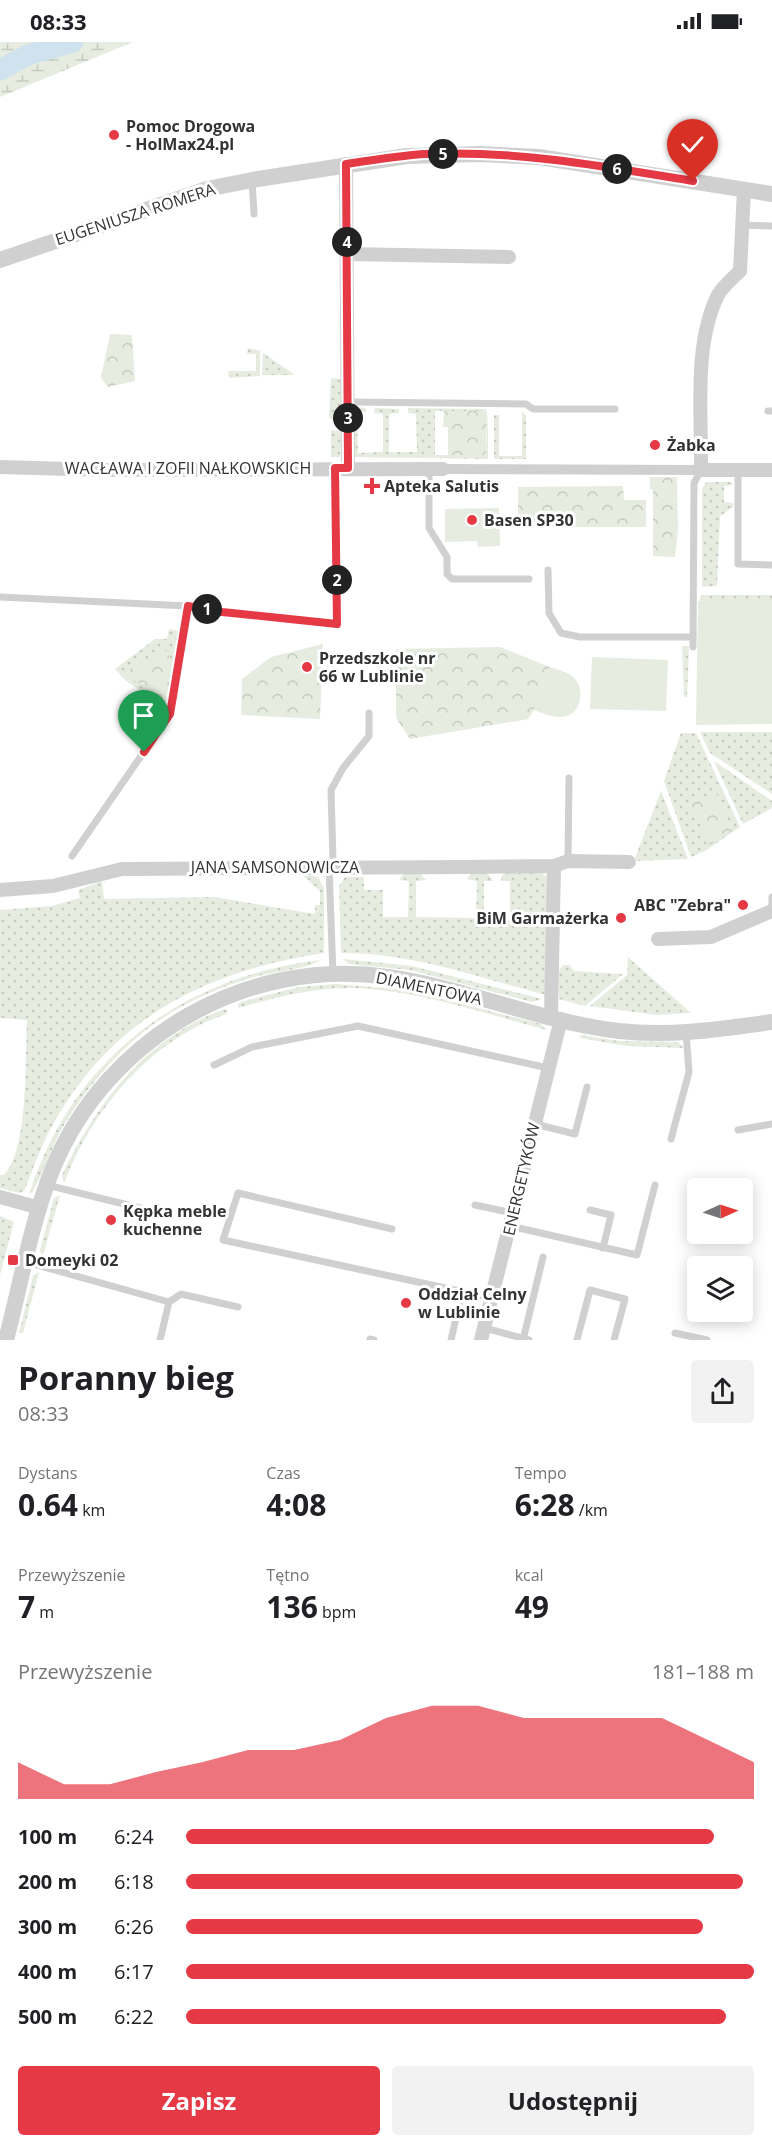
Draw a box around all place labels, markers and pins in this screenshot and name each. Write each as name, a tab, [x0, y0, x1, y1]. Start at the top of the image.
place label: Pomoc Drogowa - HolMax24.pl	[126, 115, 255, 155]
pin	[667, 119, 718, 181]
marker: Pomoc Drogowa - HolMax24.pl	[107, 128, 121, 142]
pin: 5	[428, 139, 458, 169]
pin: 6	[602, 154, 632, 184]
pin: 4	[332, 227, 362, 257]
pin: 3	[333, 403, 363, 433]
place label: Żabka	[667, 434, 716, 456]
marker: Żabka	[648, 438, 662, 452]
place label: Apteka Salutis	[384, 475, 499, 497]
marker: Apteka Salutis	[365, 479, 379, 493]
place label: Basen SP30	[484, 509, 574, 531]
marker: Basen SP30	[465, 513, 479, 527]
pin: 2	[322, 565, 352, 595]
pin: 1	[192, 594, 222, 624]
place label: Przedszkole nr 66 w Lublinie	[319, 647, 436, 687]
marker: Przedszkole nr 66 w Lublinie	[300, 660, 314, 674]
pin	[118, 690, 169, 752]
place label: ABC "Zebra"	[634, 894, 731, 916]
marker: ABC "Zebra"	[736, 898, 750, 912]
place label: BiM Garmażerka	[476, 907, 609, 929]
marker: BiM Garmażerka	[614, 911, 628, 925]
place label: Kępka meble kuchenne	[123, 1200, 227, 1240]
marker: Kępka meble kuchenne	[104, 1213, 118, 1227]
place label: Domeyki 02	[25, 1249, 118, 1271]
marker: Domeyki 02	[6, 1253, 20, 1267]
place label: Oddział Celny w Lublinie	[418, 1283, 527, 1323]
marker: Oddział Celny w Lublinie	[399, 1296, 413, 1310]

